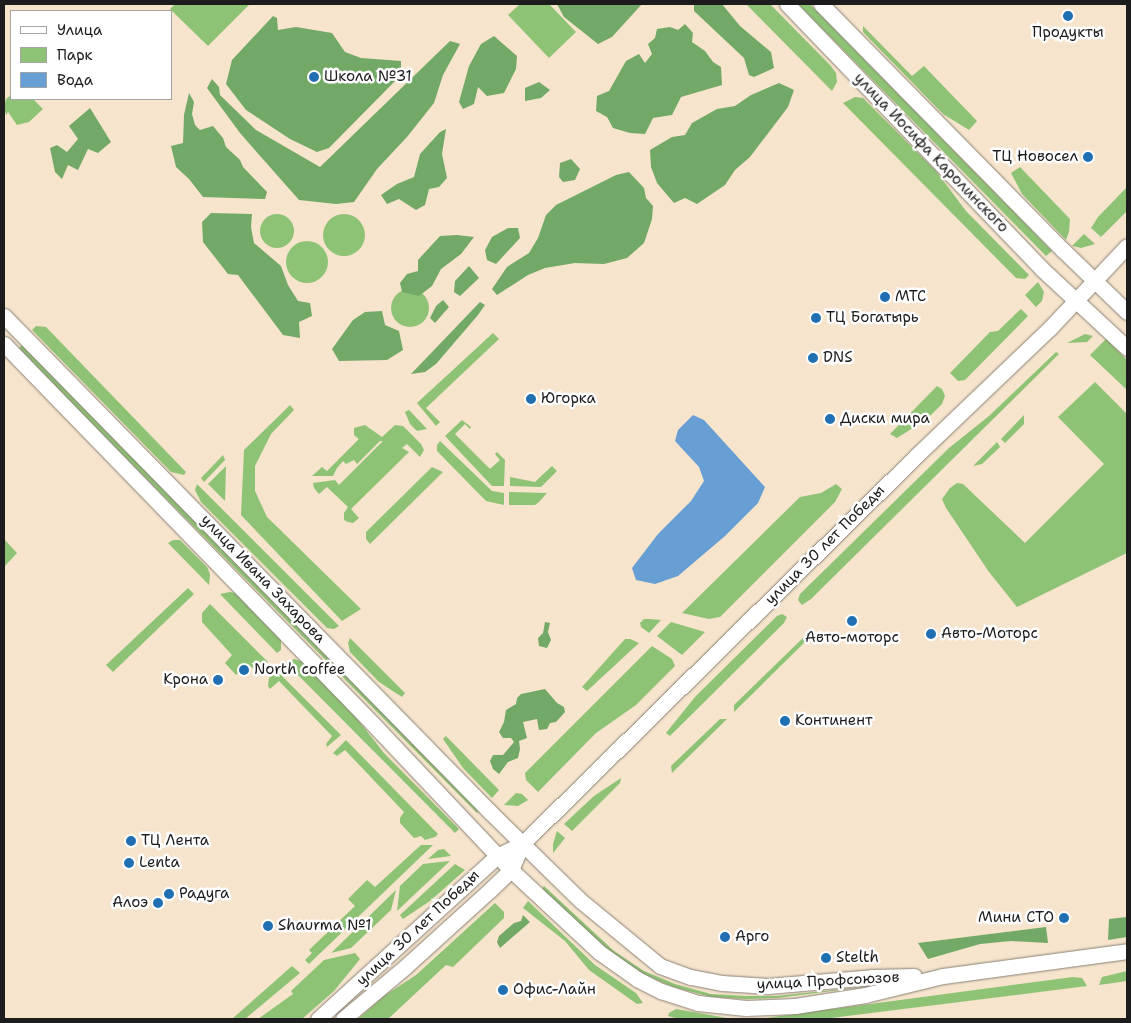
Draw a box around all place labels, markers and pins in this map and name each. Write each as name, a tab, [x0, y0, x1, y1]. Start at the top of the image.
marker: Продукты	[1062, 10, 1074, 22]
place label: Продукты	[1032, 24, 1104, 42]
place label: Школа №31	[324, 68, 412, 86]
marker: Школа №31	[308, 71, 320, 83]
place label: ТЦ Новосел	[992, 148, 1078, 166]
marker: ТЦ Новосел	[1082, 151, 1094, 163]
place label: МТС	[895, 288, 926, 306]
marker: МТС	[879, 291, 891, 303]
place label: ТЦ Богатырь	[826, 309, 919, 327]
marker: ТЦ Богатырь	[810, 312, 822, 324]
place label: DNS	[823, 349, 853, 367]
marker: DNS	[807, 352, 819, 364]
place label: Югорка	[541, 390, 596, 408]
marker: Югорка	[525, 393, 537, 405]
place label: Диски мира	[840, 410, 930, 428]
marker: Диски мира	[824, 413, 836, 425]
marker: Авто-моторс	[846, 615, 858, 627]
place label: Авто-Моторс	[941, 625, 1038, 643]
marker: Авто-Моторс	[925, 628, 937, 640]
place label: Авто-моторс	[805, 629, 899, 647]
place label: North coffee	[254, 661, 345, 679]
marker: North coffee	[238, 664, 250, 676]
place label: Крона	[163, 671, 208, 689]
marker: Крона	[212, 674, 224, 686]
place label: Континент	[795, 712, 873, 730]
marker: Континент	[779, 715, 791, 727]
place label: ТЦ Лента	[141, 832, 209, 850]
marker: ТЦ Лента	[125, 835, 137, 847]
place label: Lenta	[139, 854, 180, 872]
marker: Lenta	[123, 857, 135, 869]
place label: Радуга	[179, 885, 229, 903]
marker: Радуга	[163, 888, 175, 900]
place label: Алоэ	[112, 894, 148, 912]
marker: Алоэ	[152, 897, 164, 909]
place label: Мини СТО	[978, 909, 1054, 927]
marker: Мини СТО	[1058, 912, 1070, 924]
place label: Shaurma №1	[278, 917, 371, 935]
marker: Shaurma №1	[262, 920, 274, 932]
place label: Арго	[735, 928, 769, 946]
marker: Арго	[719, 931, 731, 943]
place label: Stelth	[836, 949, 879, 967]
marker: Stelth	[820, 952, 832, 964]
place label: Офис-Лайн	[513, 981, 596, 999]
marker: Офис-Лайн	[497, 984, 509, 996]

